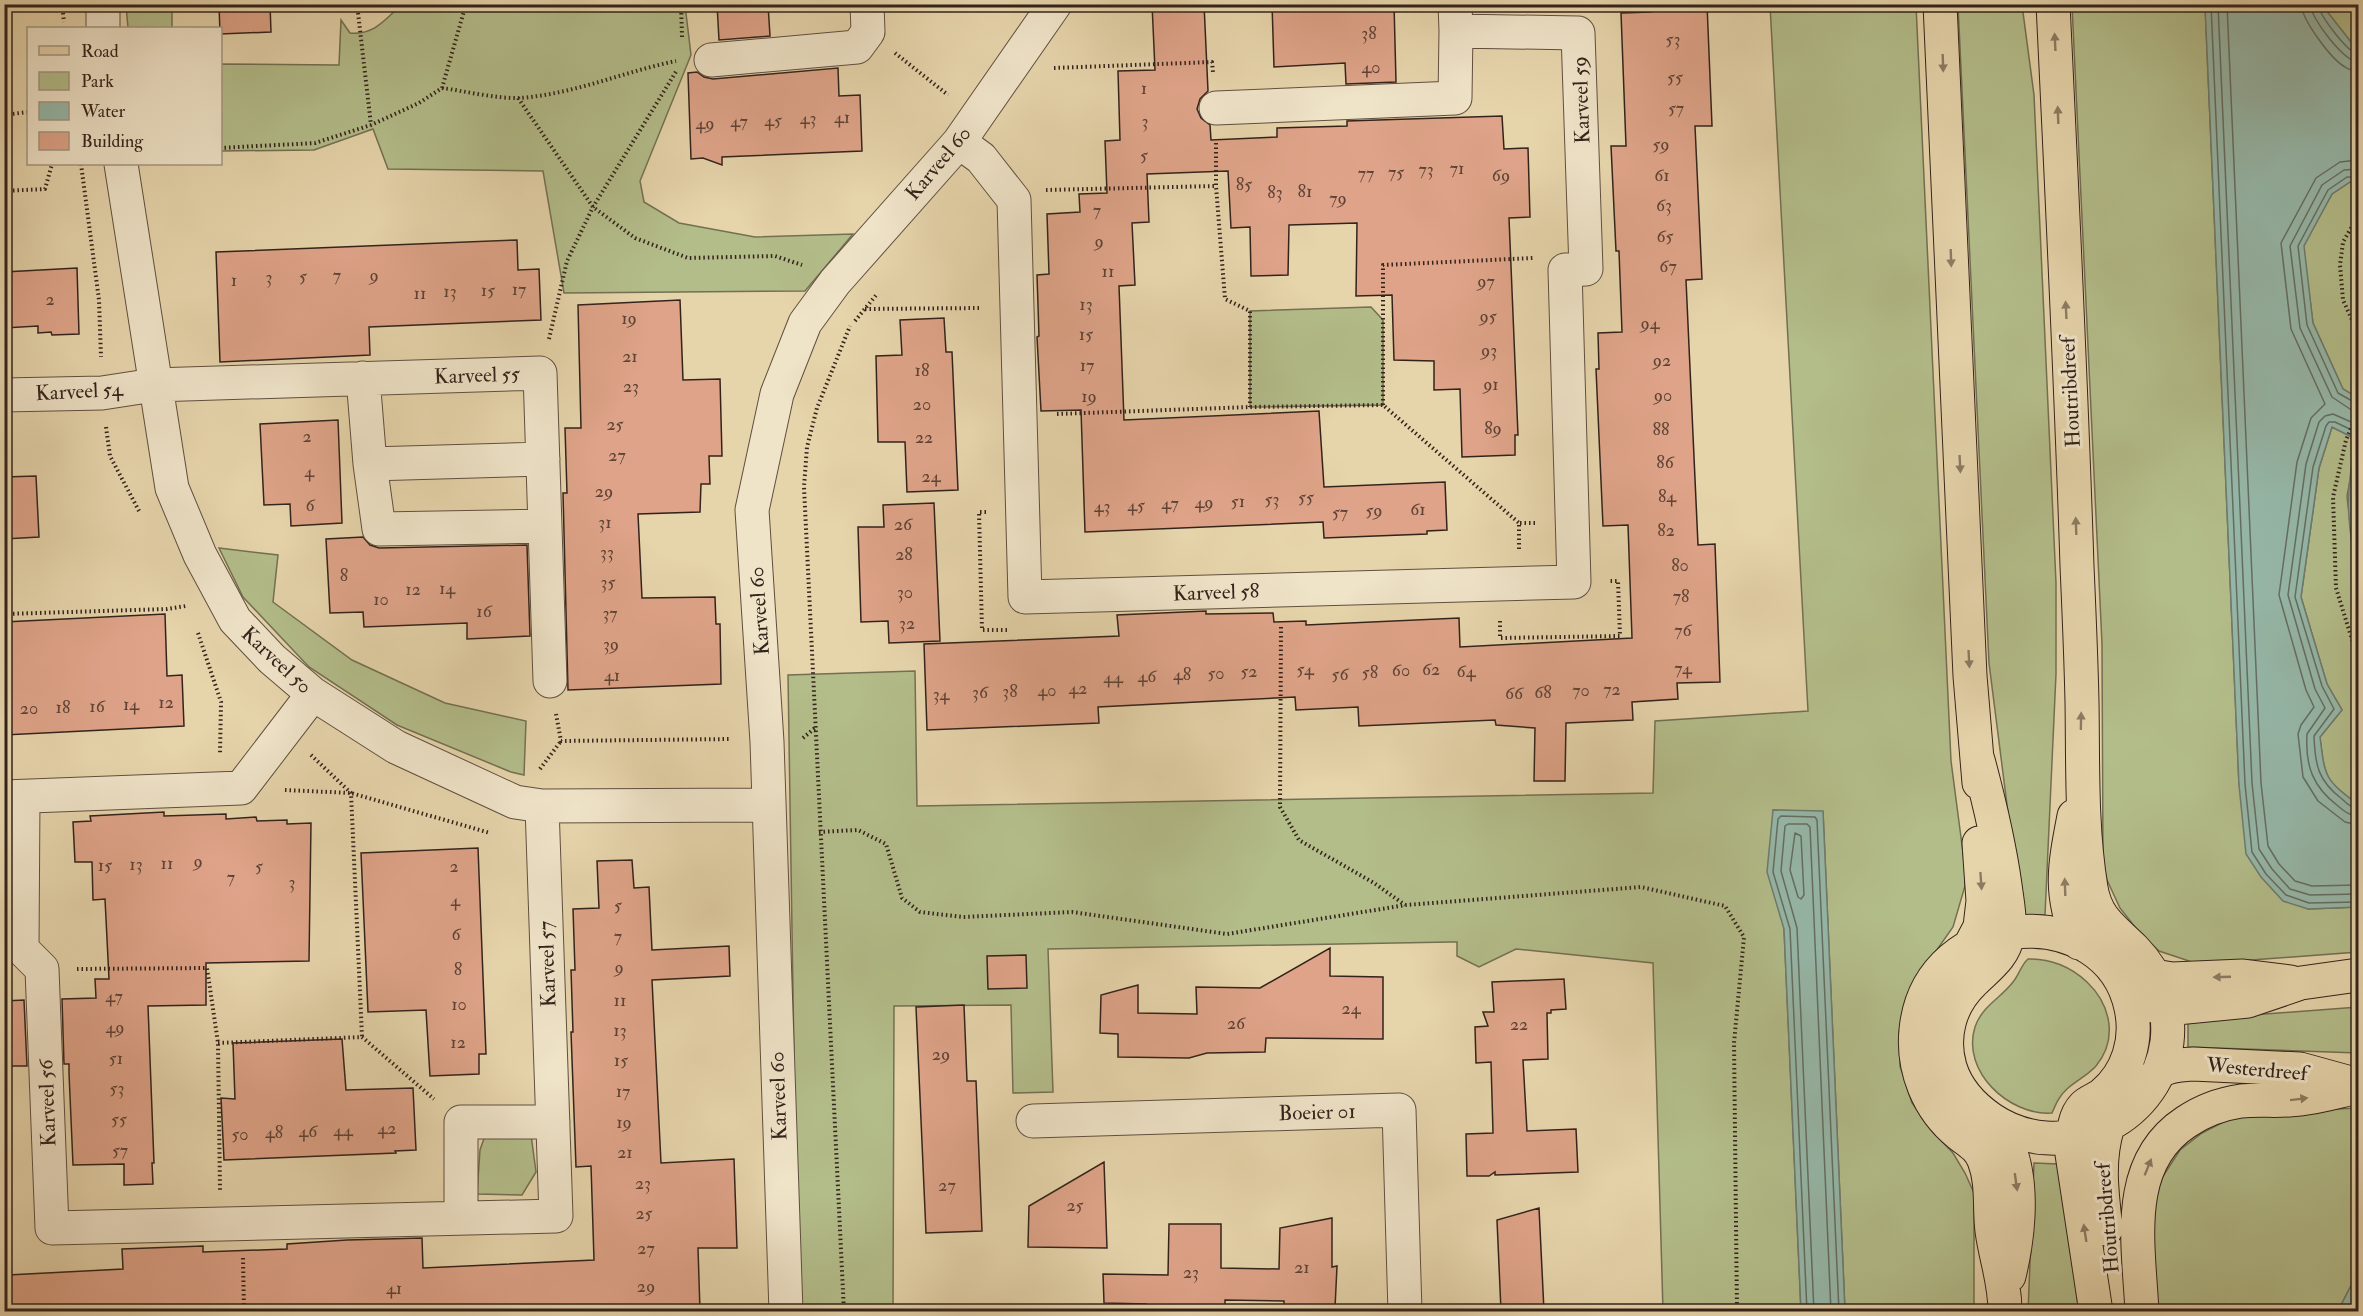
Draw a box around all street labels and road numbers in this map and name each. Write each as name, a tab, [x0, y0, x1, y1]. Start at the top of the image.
street label: Karveel 59	[1566, 56, 1597, 144]
street label: Karveel 60	[899, 121, 977, 206]
street label: Houtribdreef	[2054, 333, 2087, 448]
street label: Karveel 55	[434, 360, 521, 390]
street label: Karveel 54	[35, 376, 125, 407]
street label: Karveel 60	[743, 566, 776, 656]
street label: Karveel 58	[1172, 577, 1260, 608]
street label: Karveel 50	[236, 621, 318, 700]
street label: Karveel 57	[532, 920, 562, 1008]
street label: Karveel 60	[763, 1051, 794, 1141]
street label: Westerdreef	[2204, 1052, 2312, 1088]
street label: Karveel 56	[32, 1057, 63, 1147]
street label: Boeier 01	[1278, 1098, 1356, 1127]
street label: Houtribdreef	[2089, 1158, 2126, 1274]

